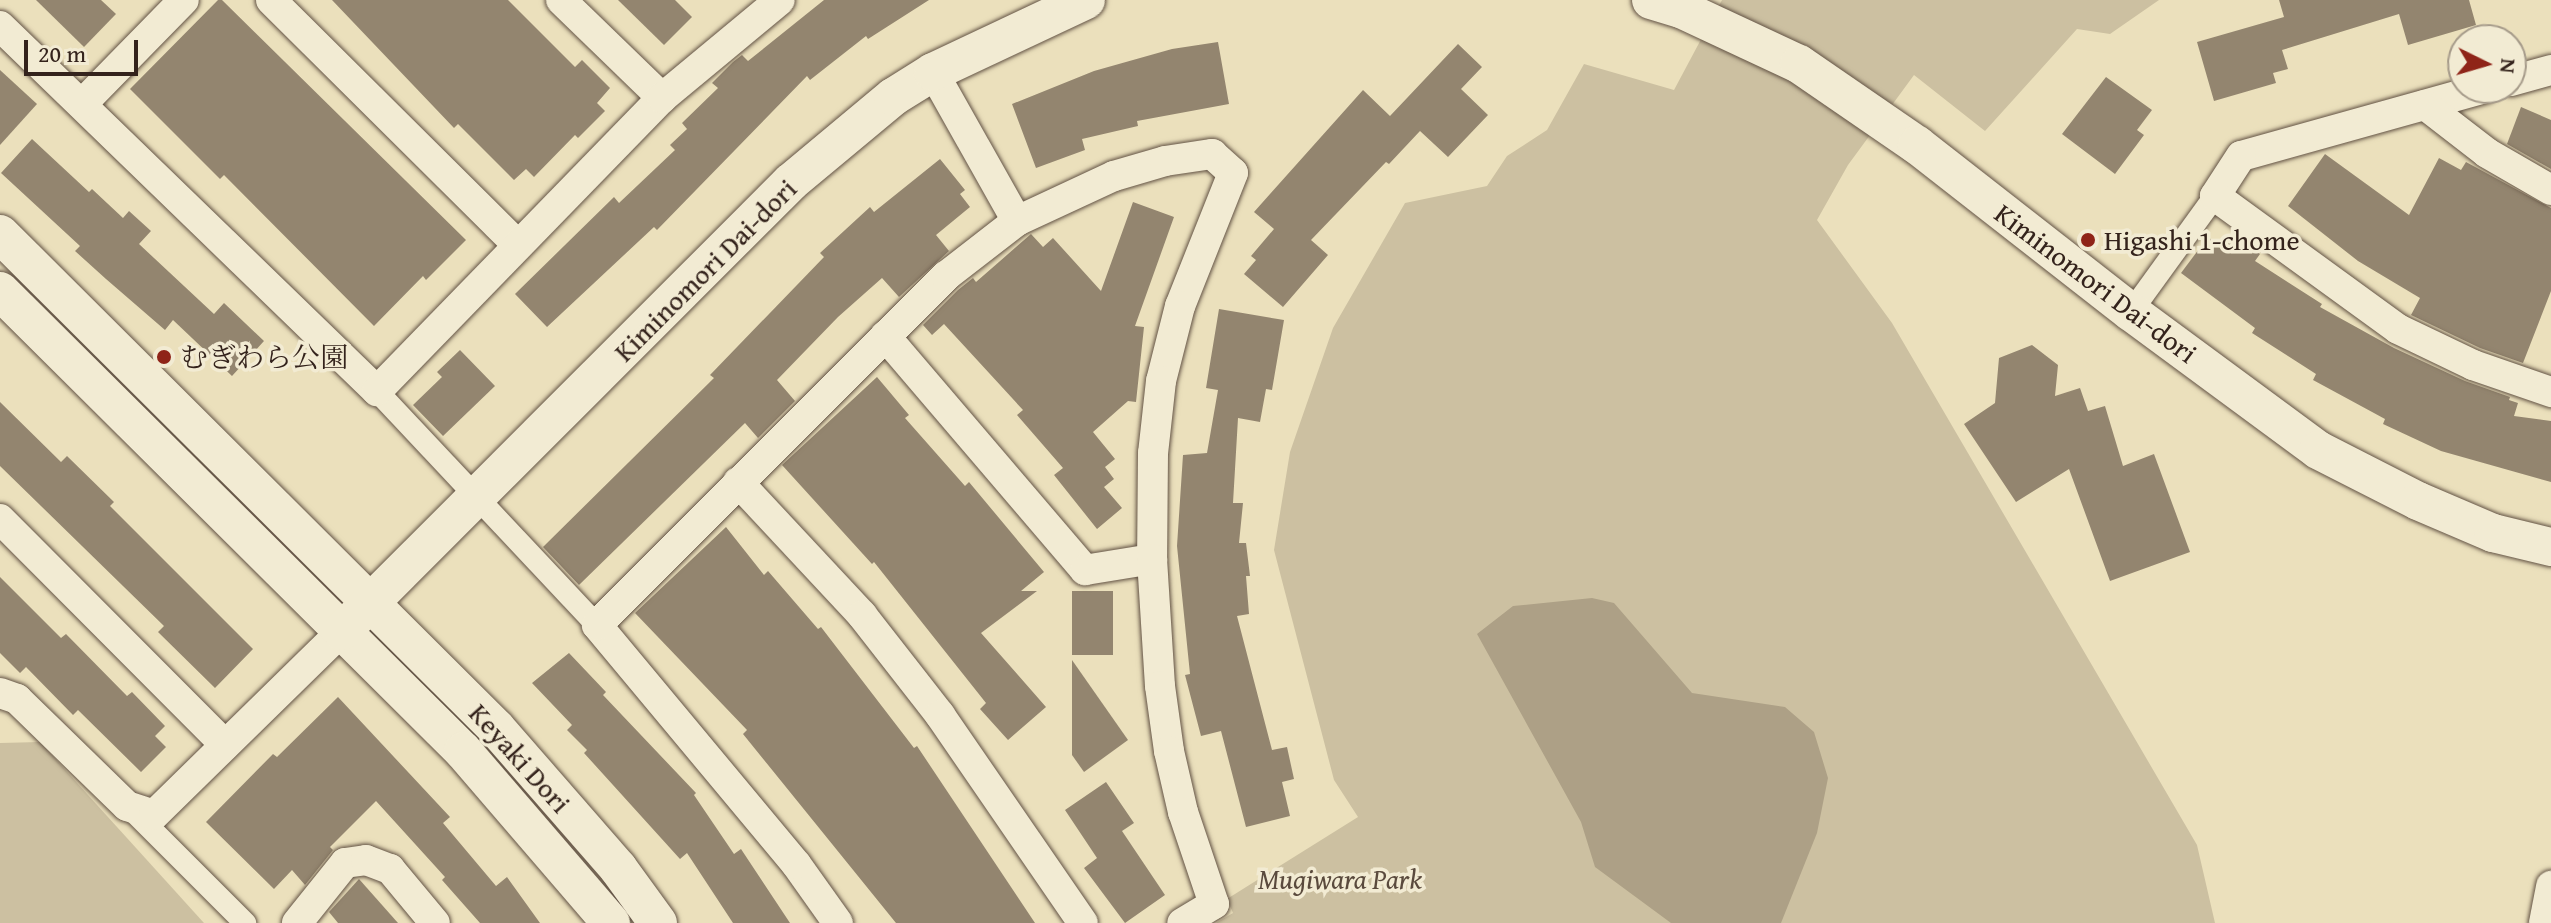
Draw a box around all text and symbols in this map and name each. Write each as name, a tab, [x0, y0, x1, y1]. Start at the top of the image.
scale bar	[28, 24, 142, 74]
north arrow	[2447, 24, 2527, 104]
text: 20 m	[38, 36, 86, 71]
text: N	[2492, 57, 2525, 75]
street label: Kiminomori Dai-dori	[607, 172, 803, 368]
street label: Kiminomori Dai-dori	[1988, 196, 2204, 370]
place label: Higashi 1-chome	[2104, 223, 2300, 257]
marker: Higashi 1-chome	[2079, 231, 2097, 249]
place label: むぎわら公園	[180, 340, 348, 374]
marker: むぎわら公園	[155, 348, 173, 366]
street label: Keyaki Dori	[462, 696, 578, 820]
park label: Mugiwara Park	[1258, 862, 1422, 896]

